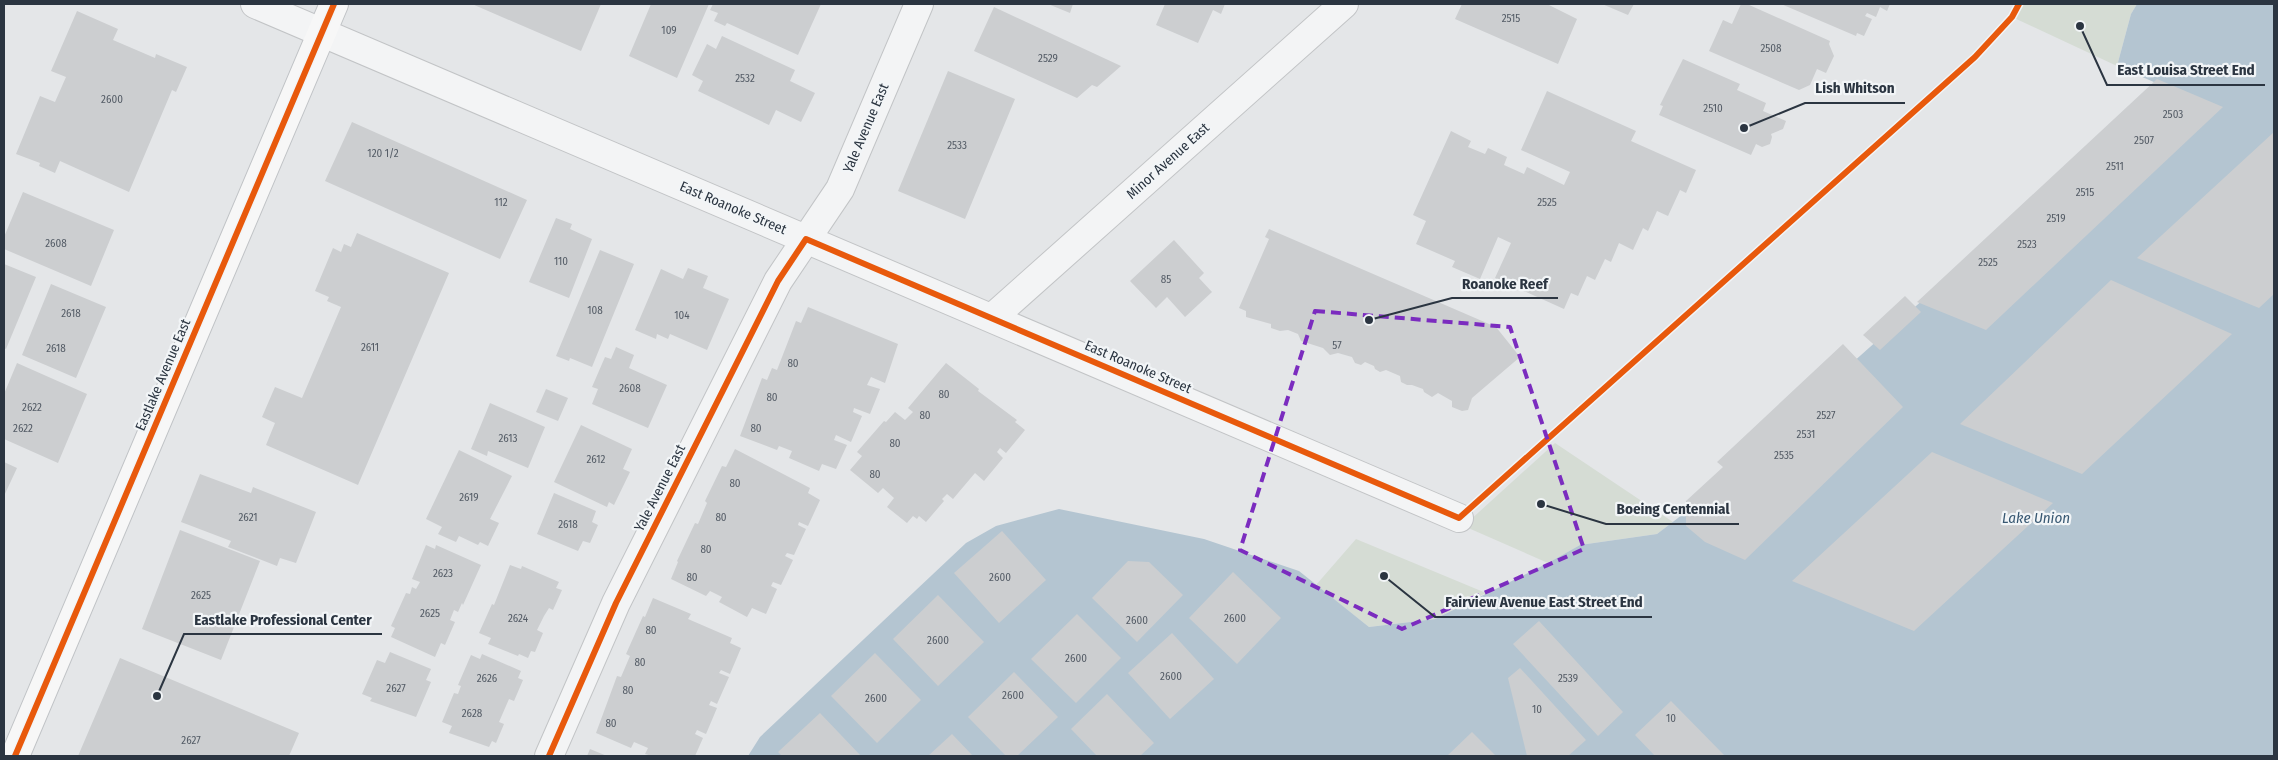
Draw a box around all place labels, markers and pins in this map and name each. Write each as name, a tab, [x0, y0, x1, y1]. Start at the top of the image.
callout: East Louisa Street End	[2107, 55, 2265, 85]
callout: Lish Whitson	[1805, 73, 1905, 103]
callout: Roanoke Reef	[1452, 268, 1558, 298]
callout: Boeing Centennial	[1606, 494, 1739, 524]
callout: Fairview Avenue East Street End	[1435, 587, 1652, 617]
callout: Eastlake Professional Center	[184, 604, 382, 634]

